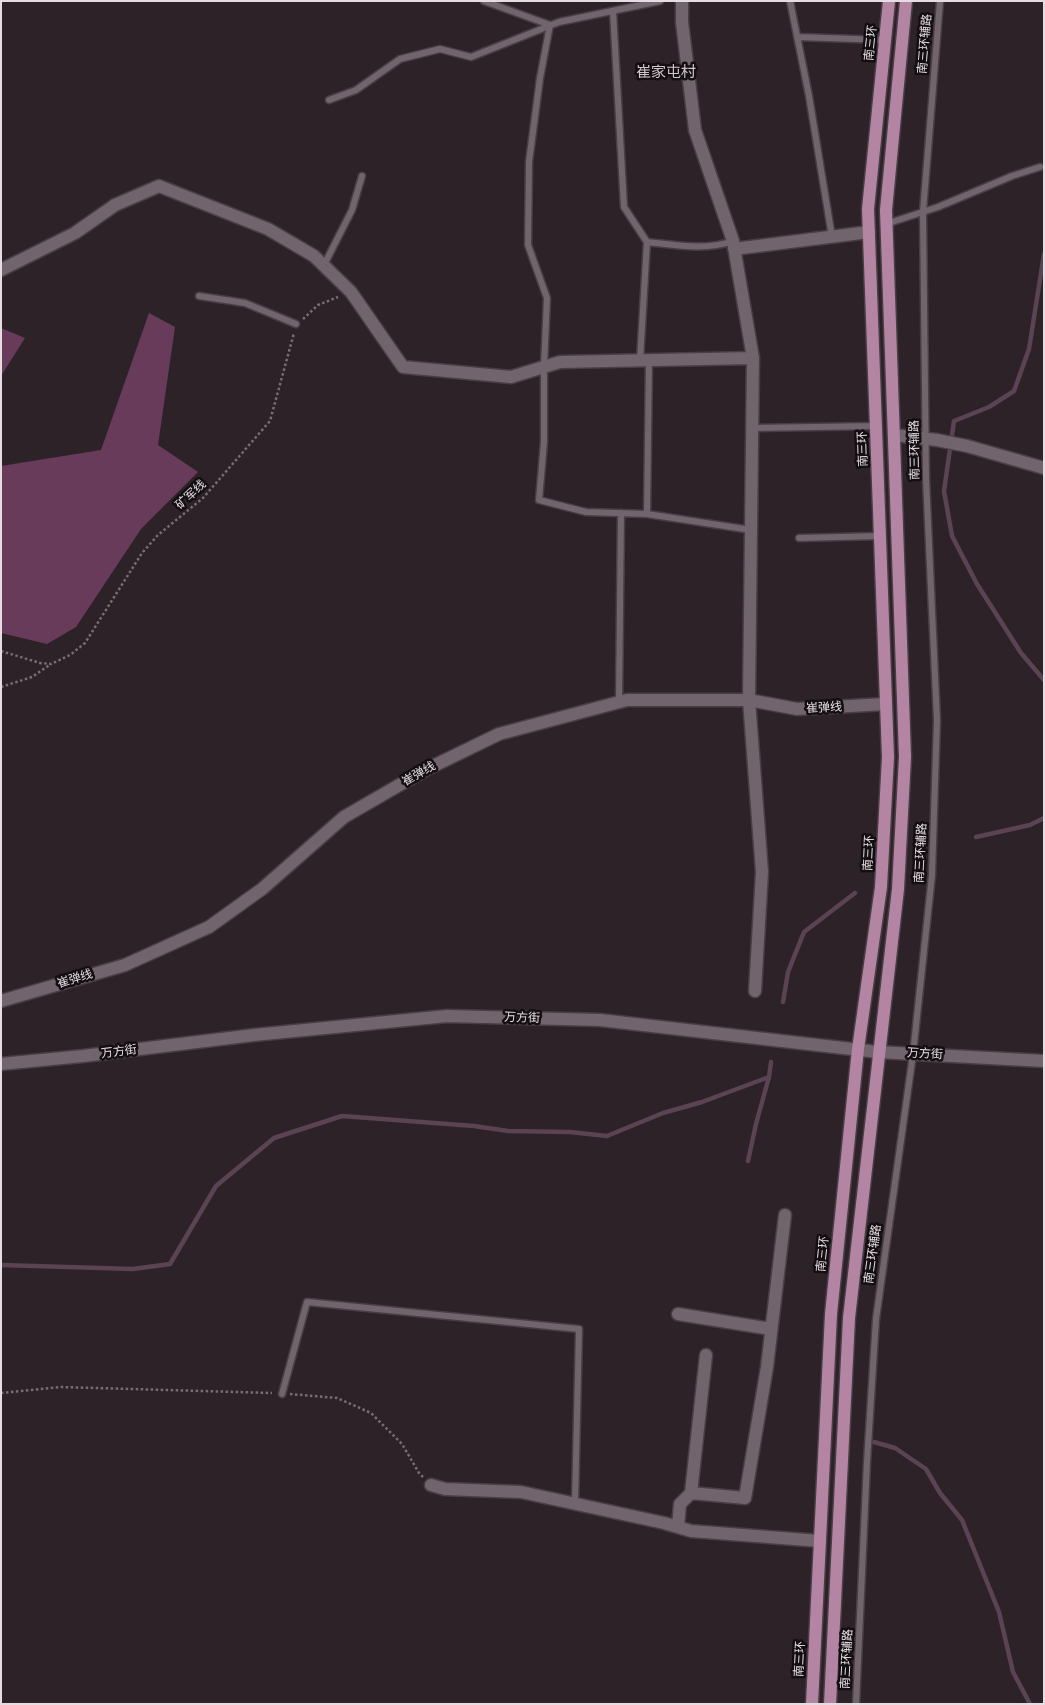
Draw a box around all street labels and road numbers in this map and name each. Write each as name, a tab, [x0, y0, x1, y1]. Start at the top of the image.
street label: 南三环辅路	[915, 13, 935, 75]
street label: 南三环	[862, 24, 880, 62]
street label: 南三环辅路	[907, 420, 923, 480]
street label: 南三环	[855, 431, 871, 467]
street label: 矿军线	[173, 477, 209, 513]
street label: 崔弹线	[806, 700, 842, 716]
street label: 崔弹线	[400, 759, 438, 789]
street label: 南三环辅路	[912, 823, 930, 883]
street label: 南三环	[861, 835, 877, 871]
street label: 崔弹线	[56, 967, 94, 991]
street label: 万方街	[504, 1010, 540, 1026]
street label: 万方街	[100, 1043, 138, 1061]
street label: 万方街	[907, 1046, 943, 1062]
street label: 南三环辅路	[862, 1223, 884, 1285]
street label: 南三环	[814, 1235, 832, 1273]
street label: 南三环辅路	[838, 1629, 856, 1689]
street label: 南三环	[792, 1641, 808, 1677]

